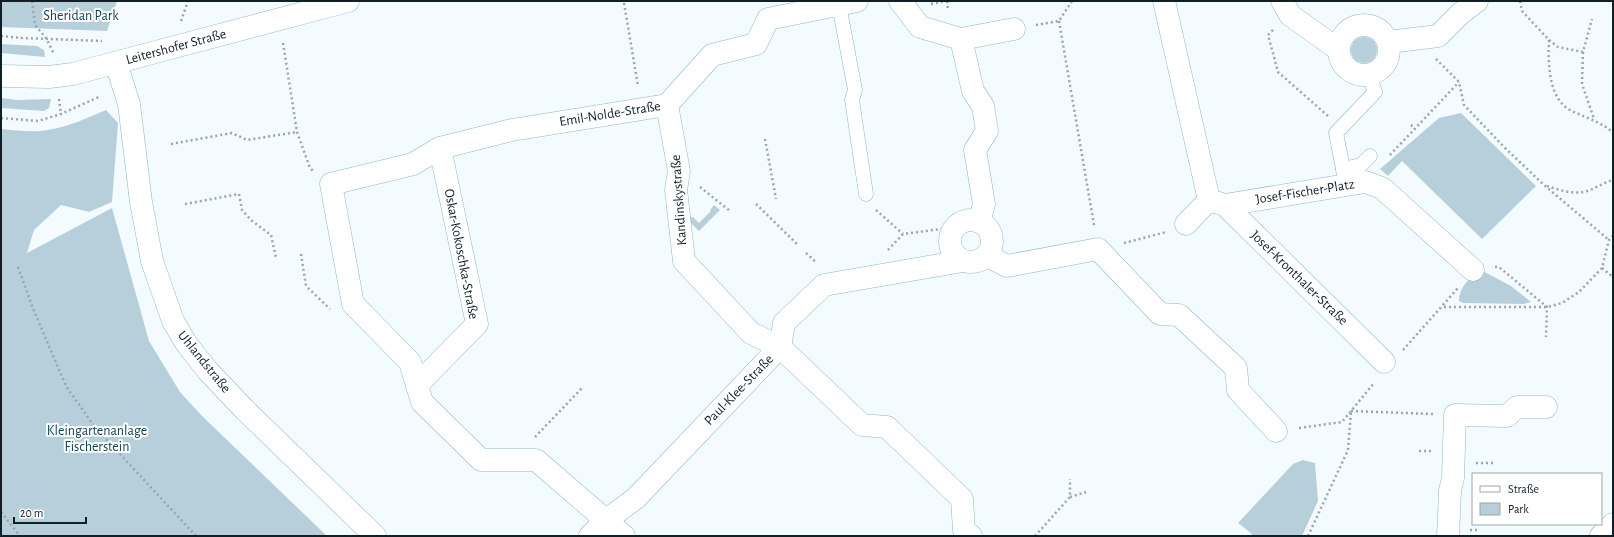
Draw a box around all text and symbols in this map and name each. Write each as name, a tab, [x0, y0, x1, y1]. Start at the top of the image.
park label: Sheridan Park	[43, 9, 119, 23]
street label: Leitershofer Straße	[124, 27, 228, 67]
street label: Emil-Nolde-Straße	[558, 99, 662, 129]
street label: Kandinskystraße	[669, 154, 689, 246]
street label: Josef-Fischer-Platz	[1255, 177, 1356, 207]
street label: Oskar-Kokoschka-Straße	[441, 188, 481, 320]
street label: Josef-Kronthaler-Straße	[1248, 228, 1350, 328]
street label: Uhlandstraße	[175, 328, 233, 396]
street label: Paul-Klee-Straße	[702, 352, 776, 428]
park label: Kleingartenanlage Fischerstein	[47, 424, 147, 454]
legend	[1472, 473, 1602, 525]
text: Straße	[1508, 483, 1539, 495]
scale bar	[14, 499, 86, 525]
text: Park	[1508, 503, 1529, 515]
text: 20 m	[20, 507, 43, 519]

